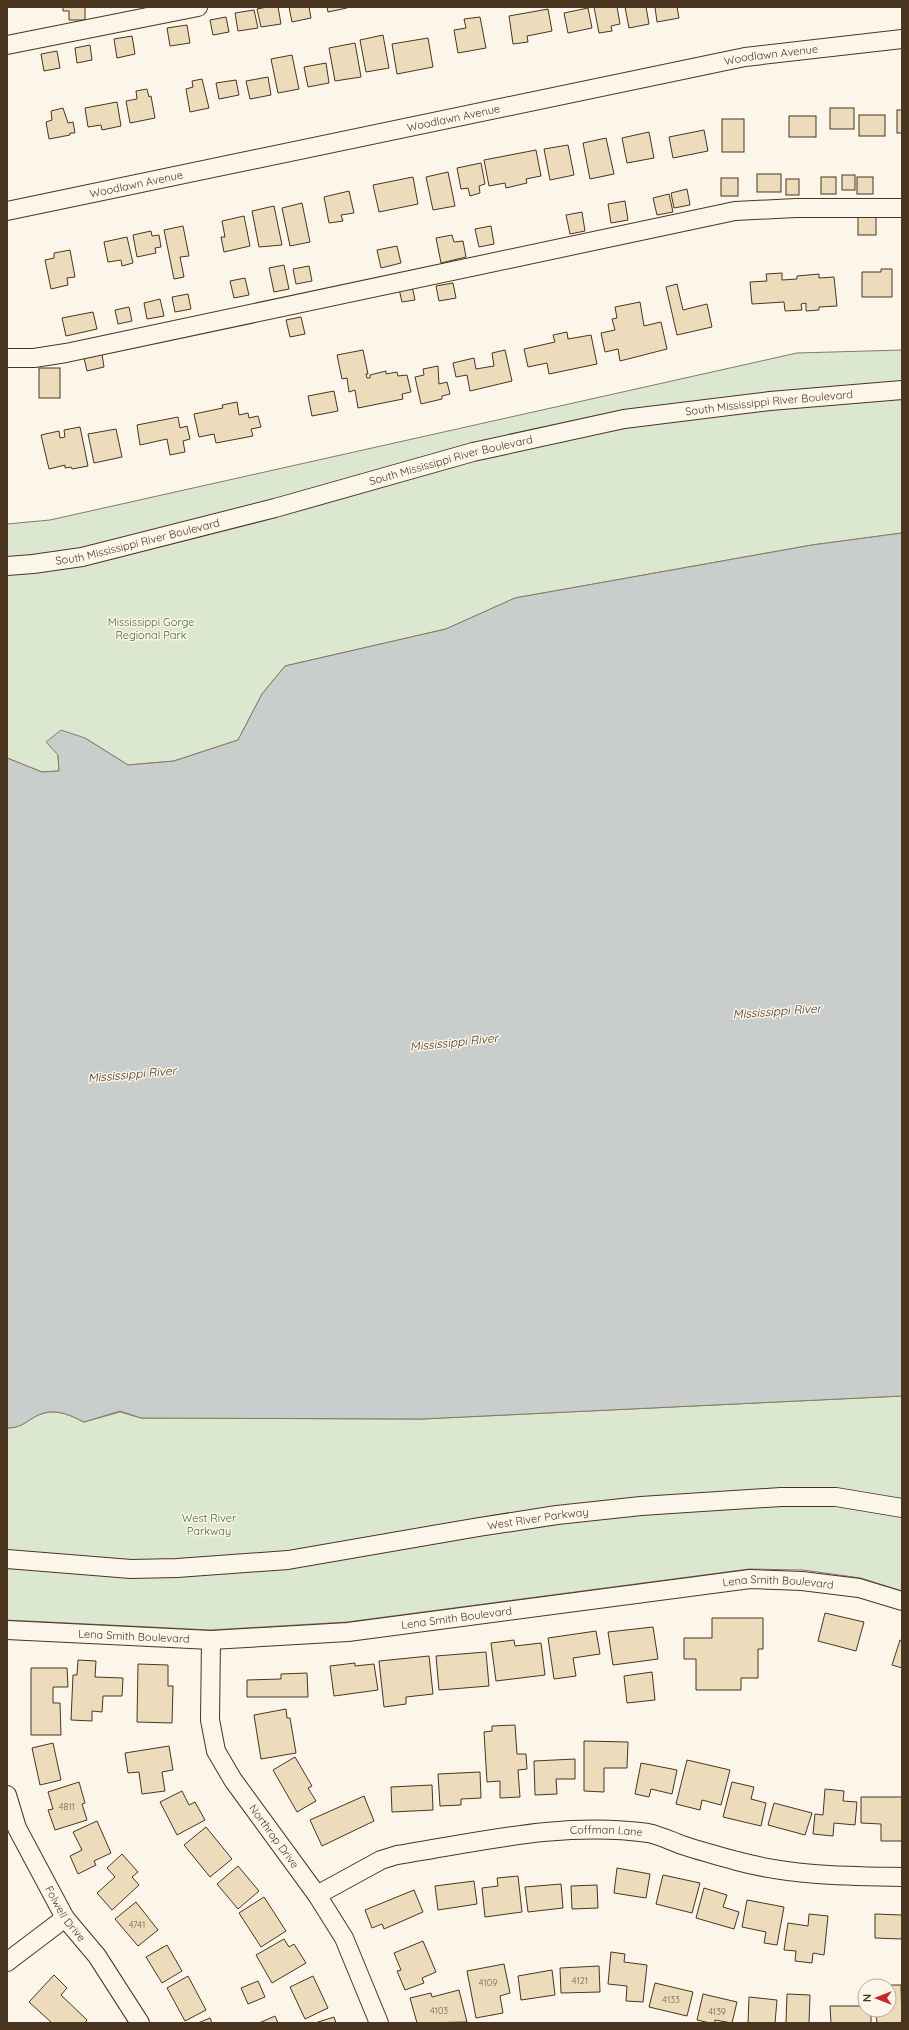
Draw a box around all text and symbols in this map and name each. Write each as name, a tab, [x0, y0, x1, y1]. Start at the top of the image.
street label: Woodlawn Avenue	[723, 42, 819, 68]
street label: Woodlawn Avenue	[406, 101, 501, 134]
street label: Woodlawn Avenue	[88, 167, 184, 201]
street label: South Mississippi River Boulevard	[684, 387, 853, 418]
street label: South Mississippi River Boulevard	[367, 432, 534, 488]
street label: South Mississippi River Boulevard	[54, 515, 221, 568]
park label: Mississippi Gorge Regional Park	[108, 615, 194, 642]
water label: Mississippi River	[732, 1000, 823, 1022]
water label: Mississippi River	[409, 1030, 500, 1054]
water label: Mississippi River	[87, 1063, 178, 1085]
street label: West River Parkway	[486, 1505, 589, 1533]
park label: West River Parkway	[182, 1511, 237, 1538]
street label: Lena Smith Boulevard	[722, 1572, 834, 1592]
street label: Lena Smith Boulevard	[400, 1603, 513, 1632]
street label: Lena Smith Boulevard	[78, 1626, 190, 1646]
house number: 4811	[59, 1801, 75, 1812]
street label: Northrop Drive	[246, 1802, 302, 1871]
street label: Coffman Lane	[570, 1822, 644, 1839]
street label: Folwell Drive	[42, 1883, 89, 1944]
house number: 4741	[129, 1919, 145, 1930]
house number: 4121	[572, 1975, 588, 1986]
house number: 4109	[479, 1977, 497, 1988]
north arrow	[857, 1978, 897, 2018]
house number: 4133	[662, 1994, 680, 2005]
text: N	[860, 1994, 874, 2002]
house number: 4103	[430, 2005, 448, 2016]
house number: 4139	[708, 2006, 726, 2017]

